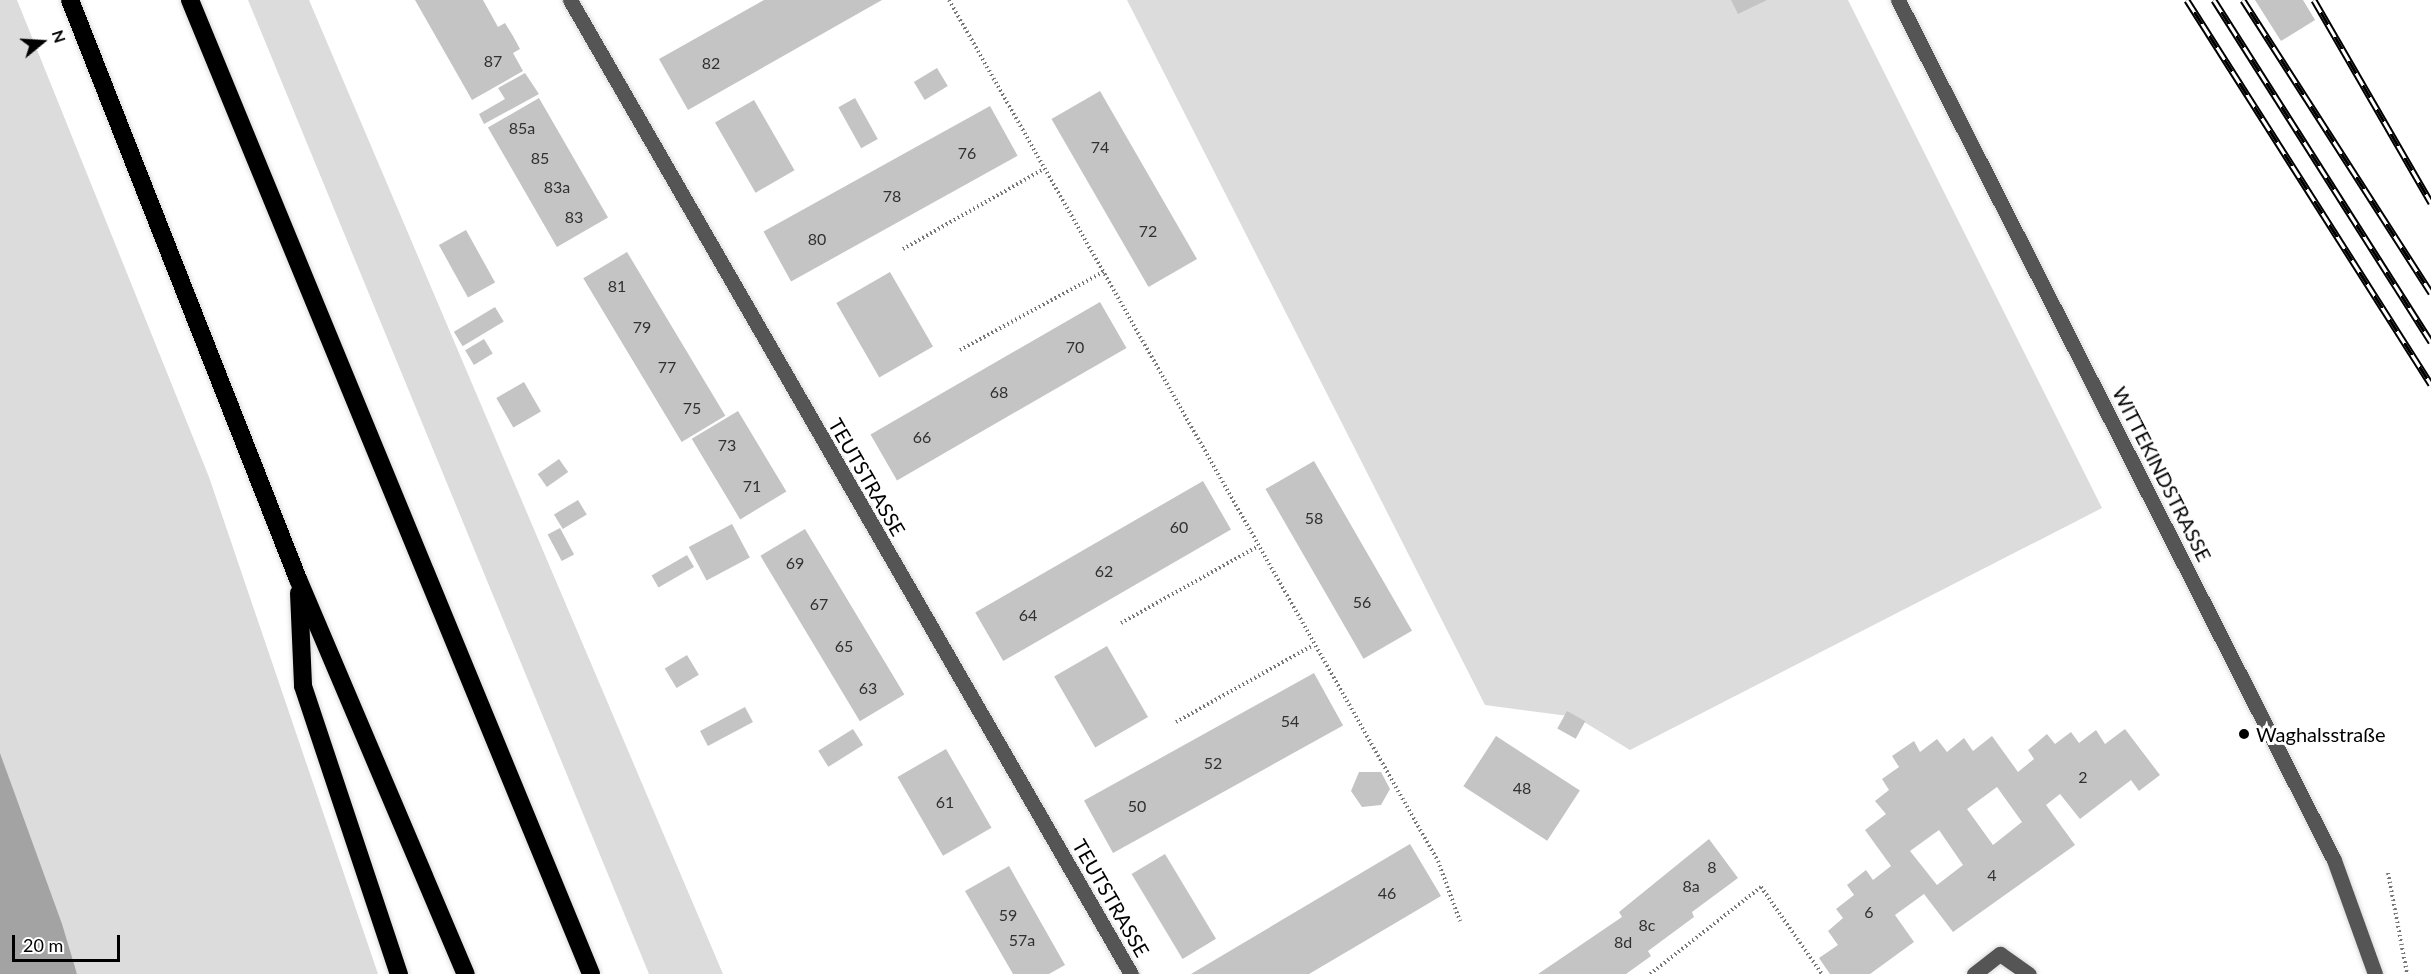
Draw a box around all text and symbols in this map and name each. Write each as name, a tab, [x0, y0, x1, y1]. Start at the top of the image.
north arrow	[12, 12, 72, 72]
text: N	[49, 27, 71, 45]
house number: 87	[484, 51, 502, 71]
house number: 82	[702, 53, 720, 73]
house number: 85a	[509, 118, 535, 138]
house number: 74	[1091, 137, 1109, 157]
house number: 76	[958, 143, 976, 163]
house number: 85	[531, 148, 549, 168]
house number: 83a	[544, 177, 570, 197]
house number: 78	[883, 186, 901, 206]
house number: 83	[565, 207, 583, 227]
house number: 72	[1139, 221, 1157, 241]
house number: 80	[808, 229, 826, 249]
house number: 81	[608, 276, 626, 296]
house number: 79	[633, 317, 651, 337]
house number: 70	[1066, 337, 1084, 357]
house number: 77	[658, 357, 676, 377]
house number: 68	[990, 382, 1008, 402]
street label: WITTEKINDSTRASSE	[2108, 383, 2216, 565]
house number: 75	[683, 398, 701, 418]
street label: TEUTSTRASSE	[824, 414, 910, 540]
house number: 66	[913, 427, 931, 447]
house number: 73	[718, 435, 736, 455]
house number: 71	[743, 476, 761, 496]
house number: 58	[1305, 508, 1323, 528]
house number: 60	[1170, 517, 1188, 537]
house number: 69	[786, 553, 804, 573]
house number: 62	[1095, 561, 1113, 581]
house number: 56	[1353, 592, 1371, 612]
house number: 67	[810, 594, 828, 614]
house number: 64	[1019, 605, 1037, 625]
house number: 65	[835, 636, 853, 656]
house number: 63	[859, 678, 877, 698]
house number: 54	[1281, 711, 1299, 731]
place label: Waghalsstraße	[2256, 722, 2385, 746]
marker: Waghalsstraße	[2237, 727, 2251, 741]
house number: 52	[1204, 753, 1222, 773]
house number: 2	[2078, 767, 2088, 787]
house number: 48	[1513, 778, 1531, 798]
house number: 61	[936, 792, 954, 812]
house number: 50	[1128, 796, 1146, 816]
street label: TEUTSTRASSE	[1068, 835, 1154, 961]
house number: 8	[1707, 857, 1717, 877]
house number: 4	[1987, 865, 1997, 885]
house number: 8a	[1682, 876, 1700, 896]
house number: 46	[1378, 883, 1396, 903]
house number: 6	[1864, 902, 1874, 922]
house number: 59	[999, 905, 1017, 925]
house number: 8c	[1639, 915, 1655, 935]
scale bar	[15, 923, 123, 961]
house number: 57a	[1009, 930, 1035, 950]
house number: 8d	[1614, 932, 1632, 952]
text: 20 m	[23, 934, 63, 956]

